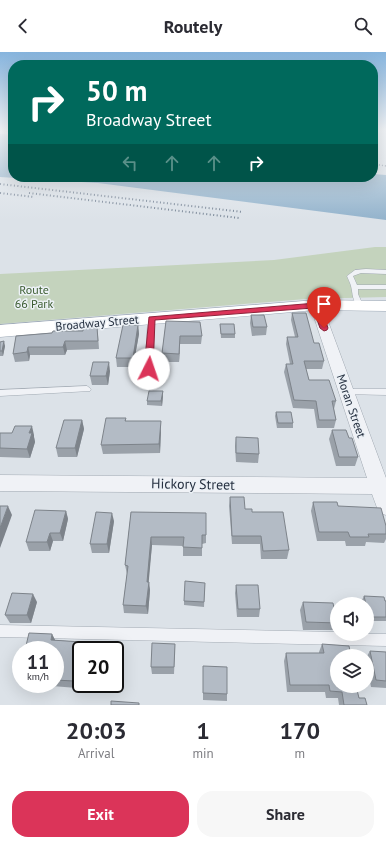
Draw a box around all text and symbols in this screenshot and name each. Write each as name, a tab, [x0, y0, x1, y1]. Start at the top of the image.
icon: back	[12, 15, 34, 37]
text: Routely	[164, 15, 222, 38]
icon: search	[352, 15, 374, 37]
text: 50 m	[86, 72, 147, 109]
icon: right	[20, 76, 72, 128]
text: Broadway Street	[86, 108, 212, 131]
icon: left	[119, 152, 141, 174]
icon: ahead	[161, 152, 183, 174]
icon: ahead	[203, 152, 225, 174]
icon: right	[245, 152, 267, 174]
park label: Route 66 Park	[15, 282, 53, 311]
pin	[307, 287, 341, 328]
icon: arrive	[313, 293, 335, 315]
street label: Broadway Street	[55, 311, 139, 334]
position arrow	[128, 348, 170, 390]
street label: Moran Street	[334, 372, 369, 440]
street label: Hickory Street	[151, 474, 235, 494]
map controls	[330, 597, 374, 693]
button: sound	[330, 597, 374, 641]
speed limit sign: 20	[72, 641, 124, 693]
text: 11	[27, 649, 49, 675]
button: layers	[330, 649, 374, 693]
text: km/h	[27, 670, 49, 683]
text: 20:03	[66, 715, 127, 746]
text: 1	[196, 715, 210, 746]
text: 170	[279, 715, 320, 746]
text: Arrival	[78, 745, 114, 762]
text: min	[192, 745, 214, 762]
text: m	[295, 745, 305, 762]
button: Exit	[12, 791, 189, 837]
button: Share	[197, 791, 374, 837]

